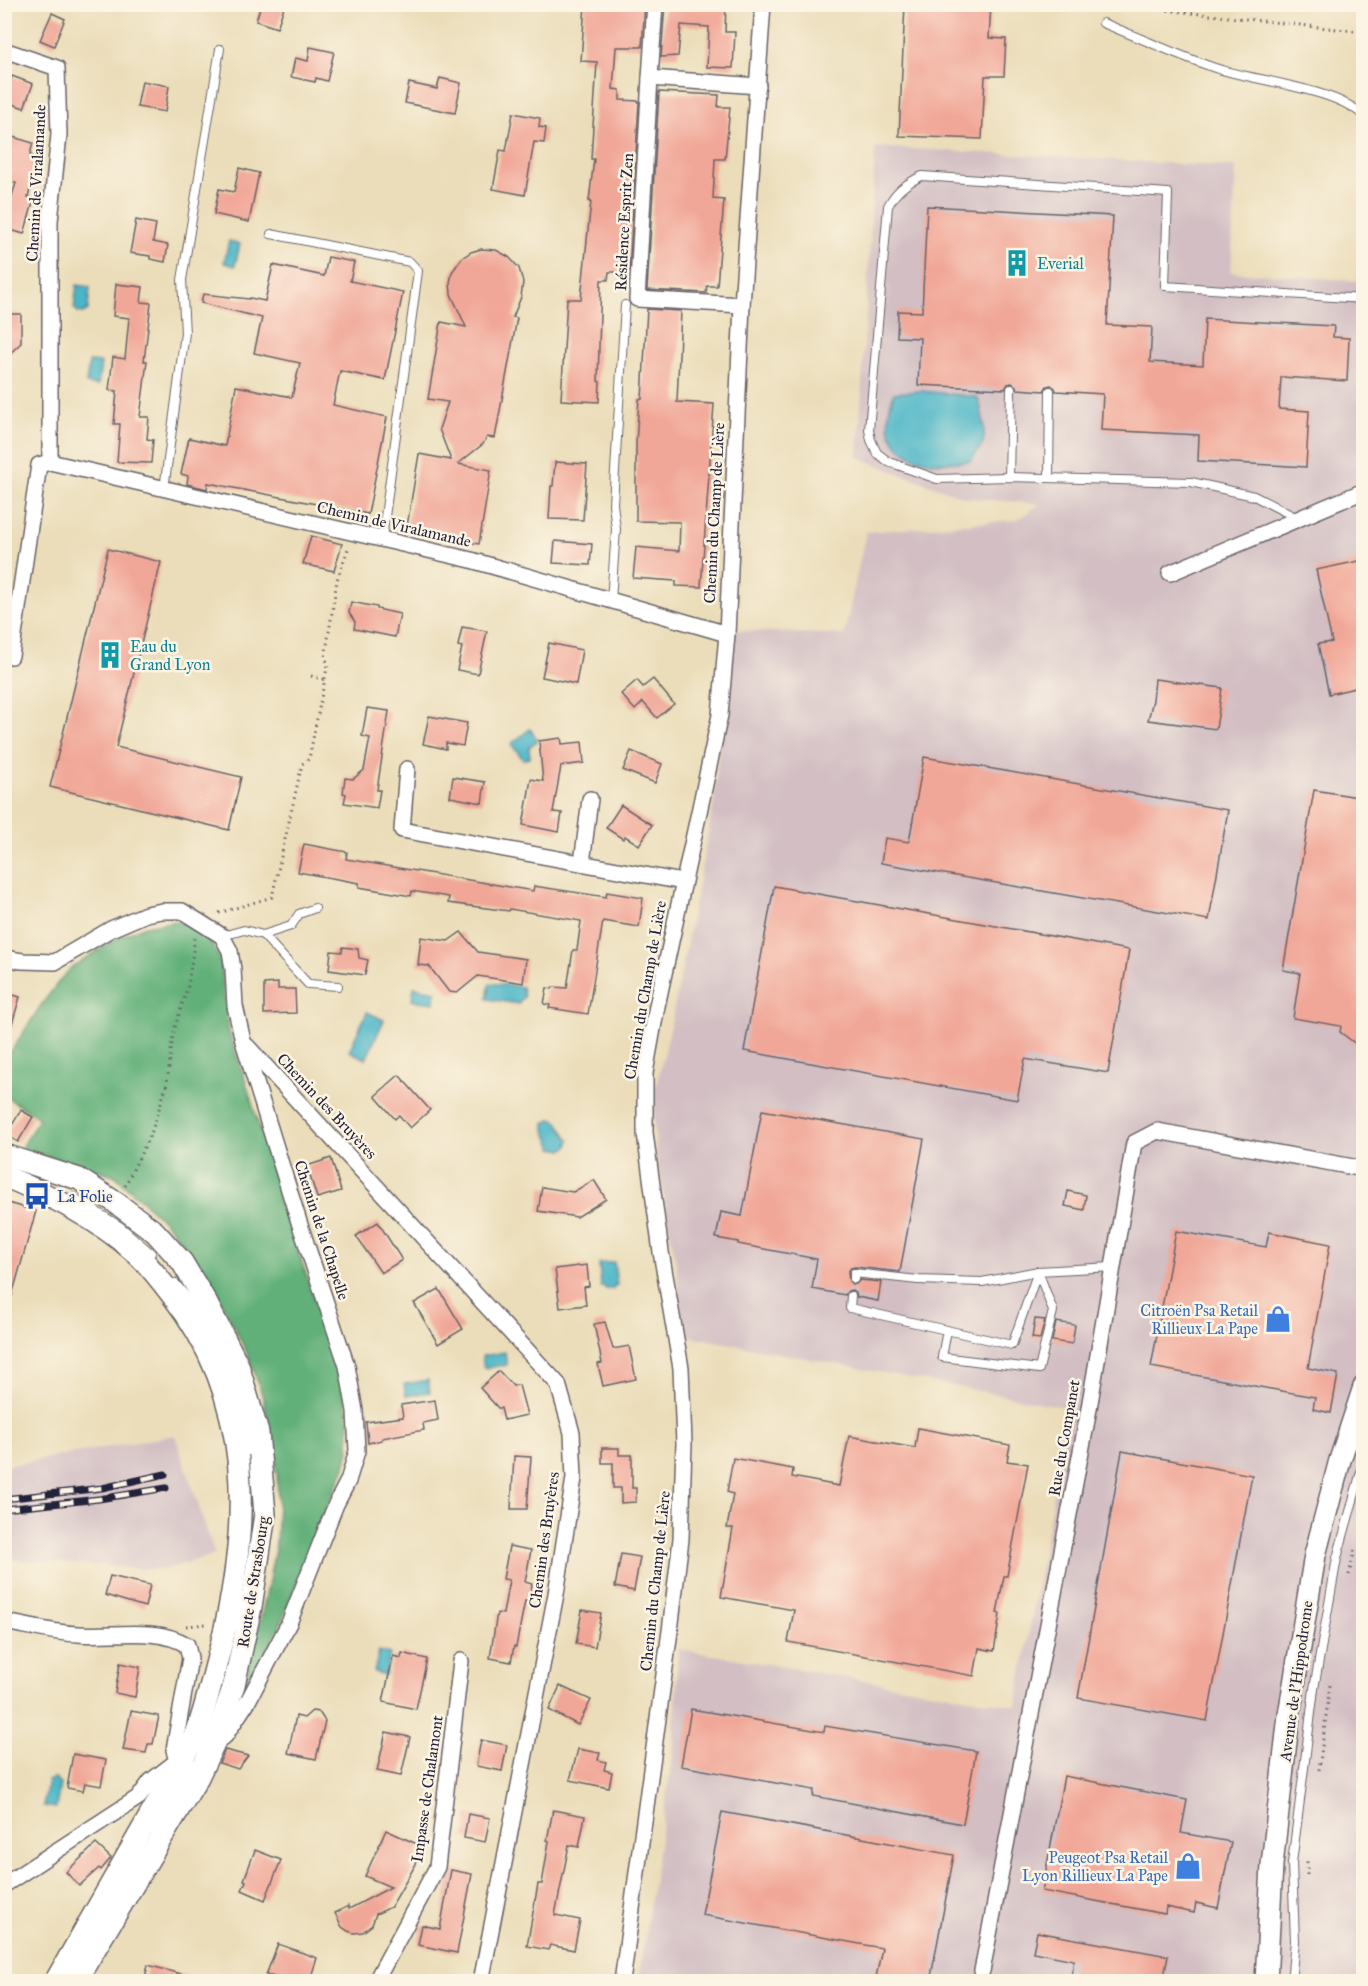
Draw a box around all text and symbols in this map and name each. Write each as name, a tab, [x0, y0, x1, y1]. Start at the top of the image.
street label: Chemin de Viralamande	[22, 104, 50, 262]
street label: Résidence Esprit Zen	[611, 152, 637, 291]
building icon: Everial	[1002, 248, 1032, 278]
place label: Everial	[1037, 254, 1084, 273]
street label: Chemin du Champ de Lière	[700, 422, 728, 604]
street label: Chemin de Viralamande	[315, 497, 473, 551]
place label: Eau du Grand Lyon	[130, 637, 211, 674]
building icon: Eau du Grand Lyon	[95, 640, 125, 670]
street label: Chemin du Champ de Lière	[620, 899, 670, 1081]
street label: Chemin des Bruyères	[273, 1049, 381, 1163]
street label: Chemin de la Chapelle	[290, 1158, 354, 1302]
bus stop icon: La Folie	[22, 1181, 52, 1211]
place label: La Folie	[57, 1187, 113, 1206]
place label: Citroën Psa Retail Rillieux La Pape	[1140, 1301, 1259, 1338]
shop icon: Citroën Psa Retail Rillieux La Pape	[1263, 1304, 1293, 1334]
street label: Rue du Companet	[1044, 1378, 1084, 1498]
street label: Chemin des Bruyères	[525, 1470, 563, 1610]
street label: Chemin du Champ de Lière	[636, 1490, 674, 1672]
street label: Route de Strasbourg	[233, 1514, 274, 1649]
street label: Avenue de l'Hippodrome	[1275, 1599, 1317, 1764]
street label: Impasse de Chalamont	[407, 1714, 447, 1864]
place label: Peugeot Psa Retail Lyon Rillieux La Pape	[1022, 1848, 1169, 1885]
shop icon: Peugeot Psa Retail Lyon Rillieux La Pape	[1173, 1851, 1203, 1881]

